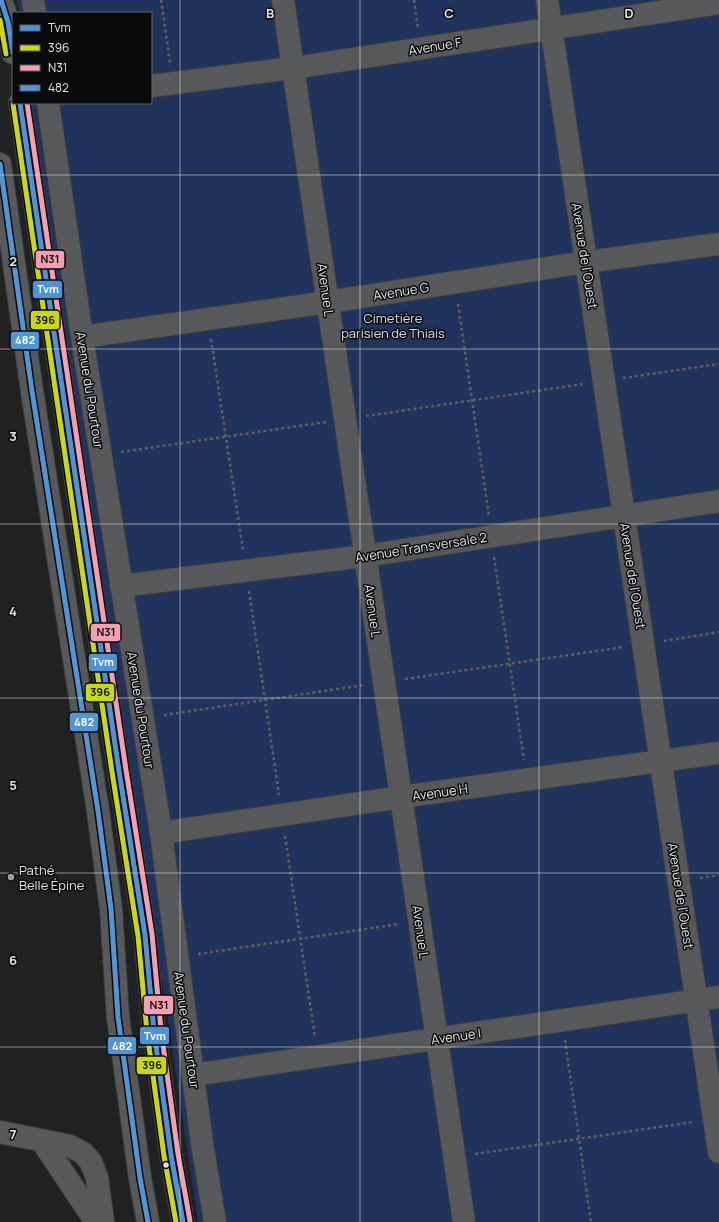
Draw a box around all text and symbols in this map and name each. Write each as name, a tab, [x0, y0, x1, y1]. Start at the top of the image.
text: B	[266, 4, 274, 22]
text: C	[444, 4, 454, 22]
text: D	[624, 4, 634, 22]
legend	[12, 12, 152, 104]
text: Tvm	[48, 19, 71, 36]
street label: Avenue F	[407, 33, 463, 59]
text: 396	[48, 39, 70, 56]
text: N31	[48, 59, 68, 76]
text: 482	[48, 79, 69, 96]
street label: Avenue de l'Ouest	[568, 202, 602, 310]
line badge: N31	[35, 250, 65, 269]
text: N31	[40, 251, 60, 266]
text: 2	[9, 252, 17, 270]
street label: Avenue L	[313, 262, 339, 318]
street label: Avenue G	[372, 278, 430, 304]
line badge: Tvm	[32, 280, 63, 299]
text: Tvm	[37, 281, 59, 296]
park label: Cimetière parisien de Thiais	[341, 309, 445, 342]
line badge: 396	[30, 310, 60, 330]
text: 396	[35, 312, 55, 327]
street label: Avenue du Pourtour	[72, 330, 108, 450]
line badge: 482	[10, 331, 40, 350]
text: 482	[15, 332, 35, 347]
text: 3	[9, 427, 17, 445]
street label: Avenue de l'Ouest	[616, 522, 650, 630]
street label: Avenue Transversale 2	[354, 528, 488, 566]
street label: Avenue L	[360, 583, 386, 639]
text: 4	[9, 602, 17, 620]
line badge: N31	[90, 623, 121, 642]
text: N31	[96, 624, 116, 639]
street label: Avenue du Pourtour	[123, 650, 159, 770]
line badge: Tvm	[88, 653, 118, 672]
text: Tvm	[92, 654, 114, 669]
line badge: 396	[85, 683, 115, 702]
text: 396	[90, 684, 110, 699]
line badge: 482	[69, 712, 99, 732]
text: 482	[74, 714, 94, 729]
text: 5	[9, 776, 17, 794]
street label: Avenue H	[411, 779, 469, 805]
street label: Avenue de l'Ouest	[664, 842, 698, 950]
place label: Pathé Belle Épine	[19, 861, 85, 894]
marker: Pathé Belle Épine	[6, 872, 16, 882]
street label: Avenue L	[408, 904, 434, 960]
text: 6	[9, 951, 17, 969]
street label: Avenue du Pourtour	[170, 970, 204, 1090]
line badge: N31	[143, 995, 174, 1015]
text: N31	[149, 997, 169, 1012]
street label: Avenue I	[430, 1024, 482, 1048]
line badge: Tvm	[139, 1026, 170, 1045]
text: Tvm	[144, 1028, 166, 1043]
line badge: 482	[107, 1036, 137, 1055]
text: 482	[112, 1038, 132, 1053]
line badge: 396	[136, 1056, 167, 1075]
text: 396	[142, 1057, 162, 1072]
text: 7	[10, 1125, 17, 1143]
unlabelled marker	[161, 1160, 171, 1170]

